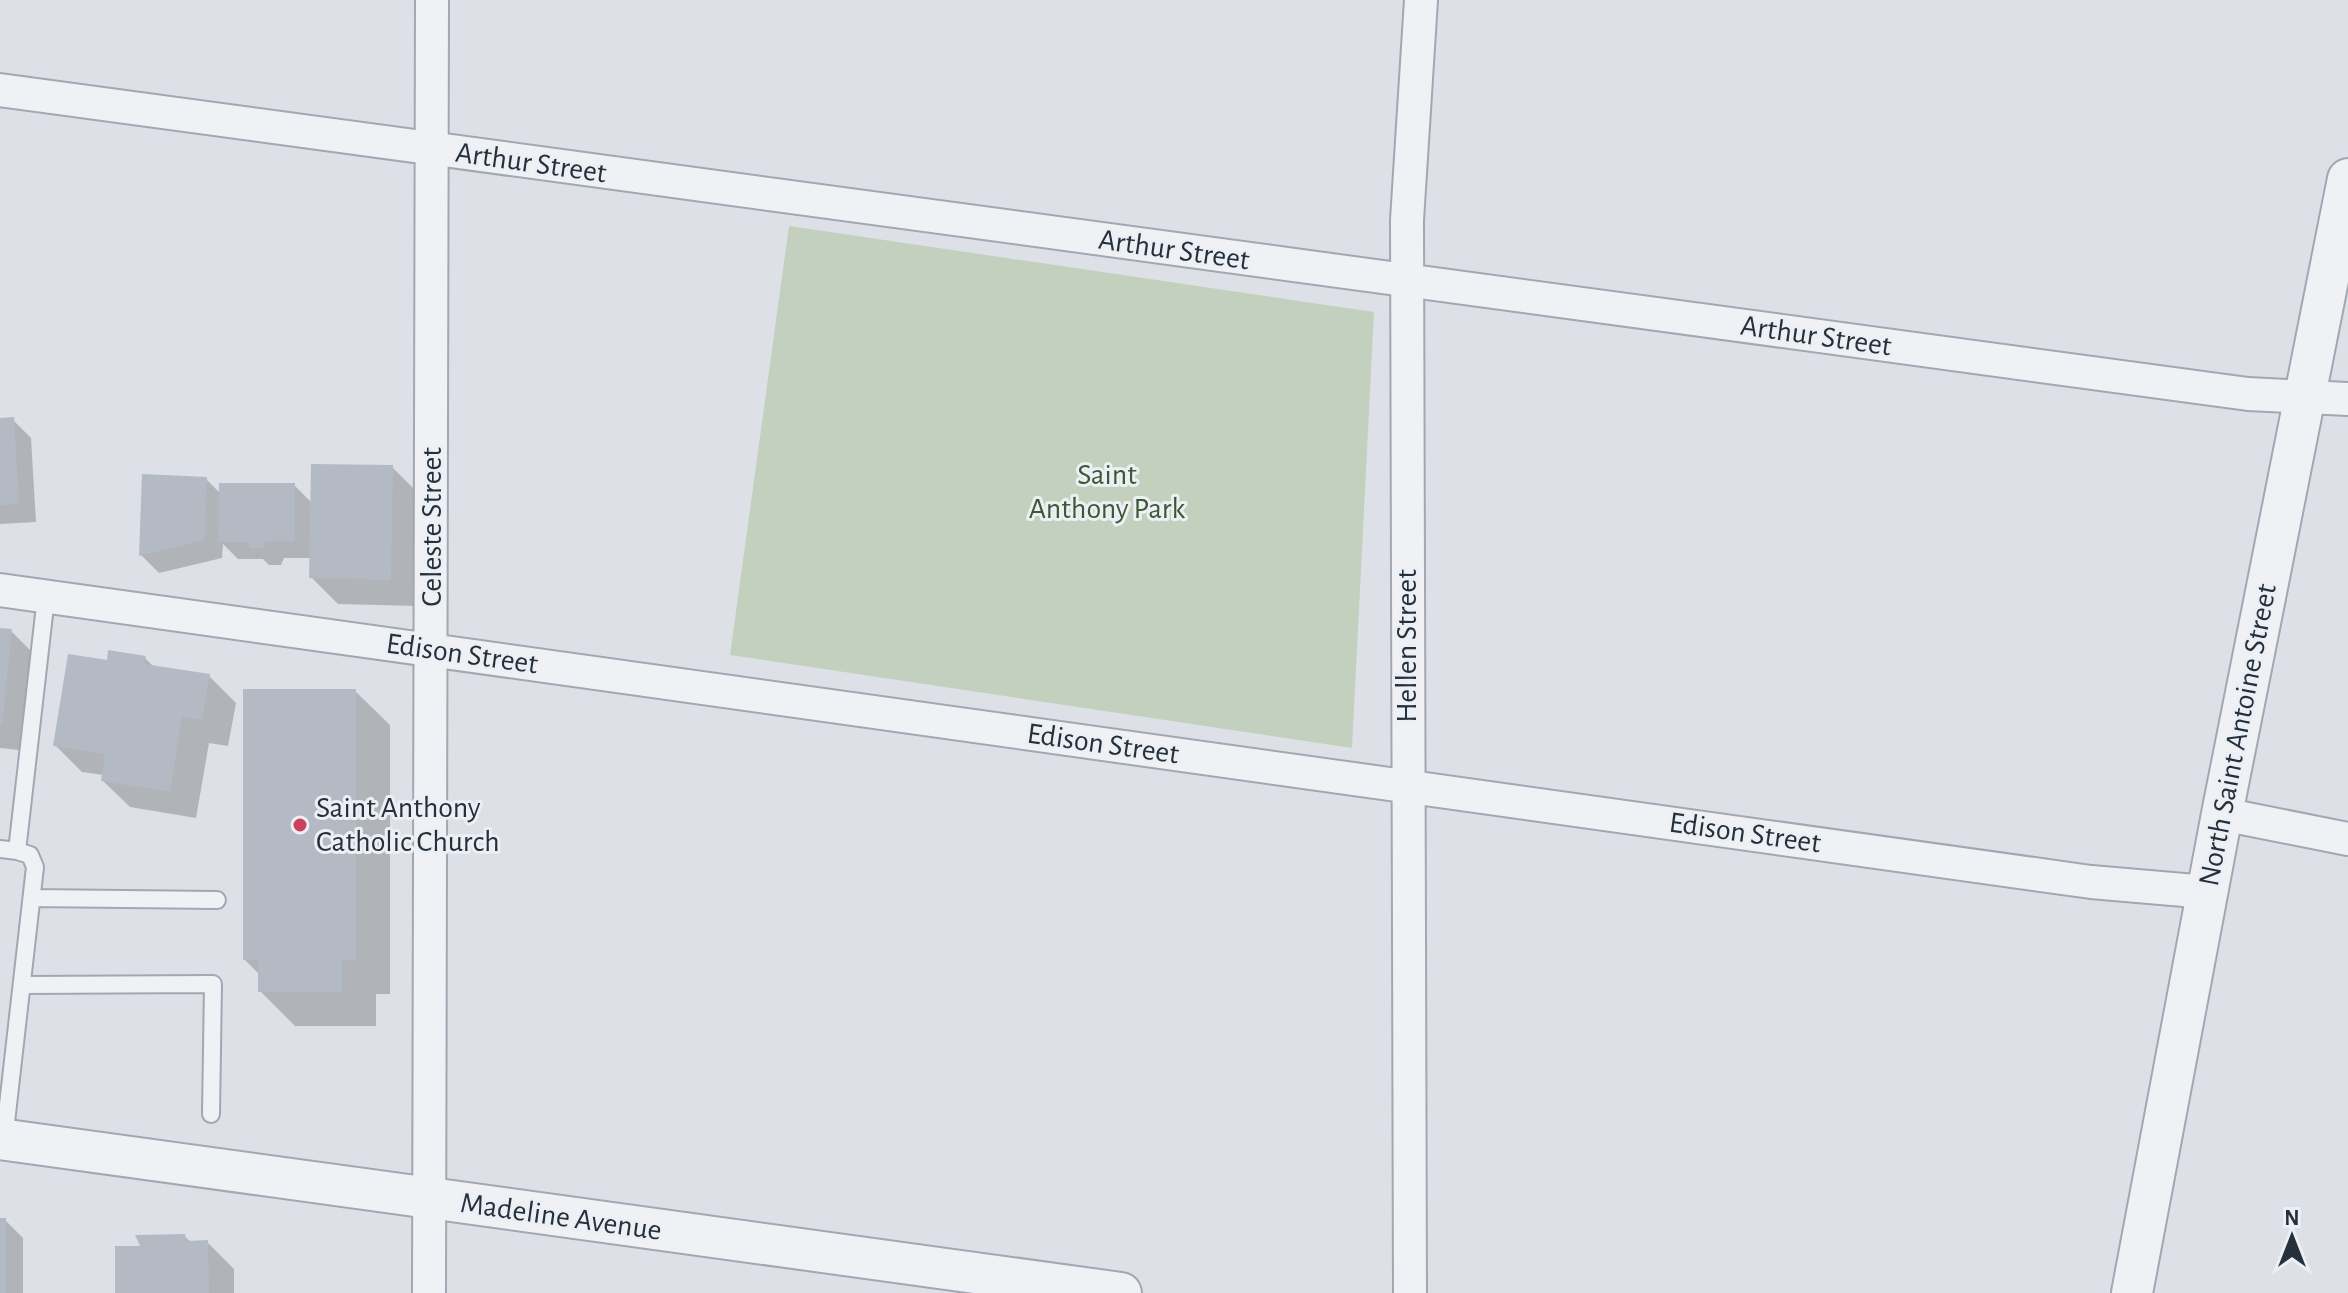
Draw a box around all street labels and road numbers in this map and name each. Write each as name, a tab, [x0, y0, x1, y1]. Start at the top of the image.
street label: Arthur Street	[454, 138, 609, 189]
street label: Arthur Street	[1097, 225, 1252, 276]
street label: Arthur Street	[1739, 311, 1894, 362]
street label: Celeste Street	[417, 447, 447, 607]
street label: Hellen Street	[1392, 569, 1422, 723]
street label: North Saint Antoine Street	[2194, 581, 2282, 889]
street label: Edison Street	[384, 628, 540, 680]
street label: Edison Street	[1025, 718, 1181, 770]
street label: Edison Street	[1667, 807, 1823, 859]
street label: Madeline Avenue	[458, 1188, 664, 1246]

